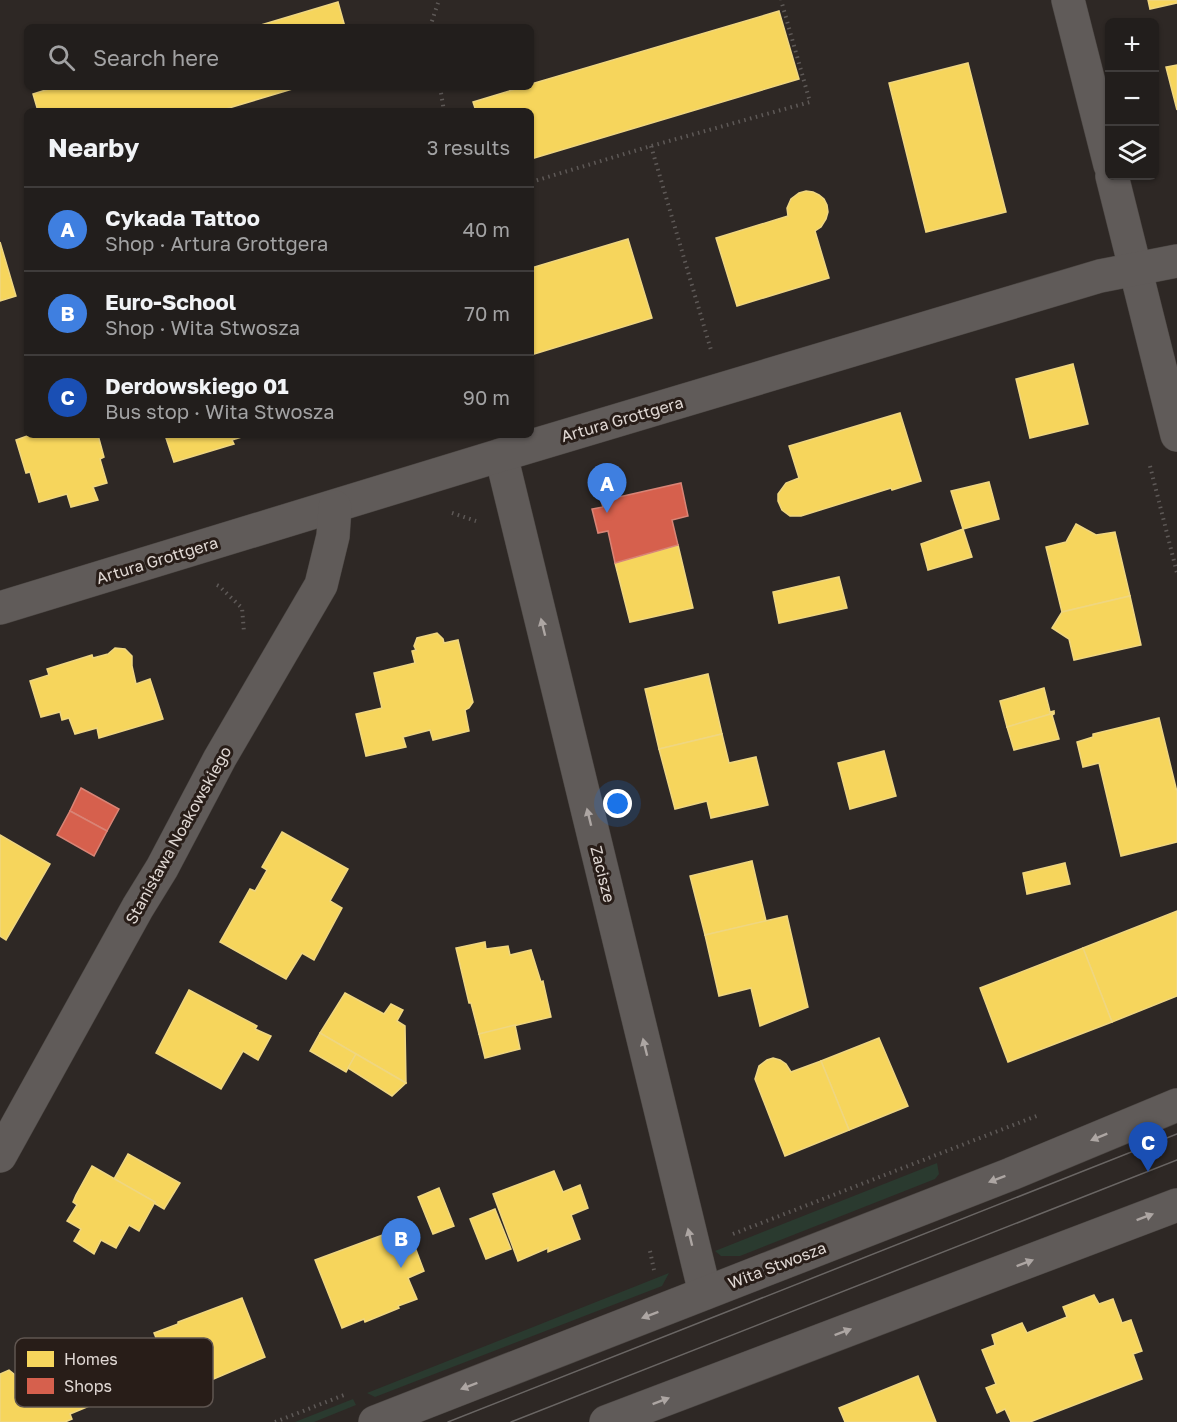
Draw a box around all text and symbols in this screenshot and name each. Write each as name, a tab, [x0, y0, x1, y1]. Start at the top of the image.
map controls	[1105, 18, 1159, 180]
button: +	[1105, 18, 1159, 72]
search box	[24, 24, 534, 90]
icon: search	[45, 41, 78, 74]
text: Search here	[93, 44, 219, 71]
button: −	[1105, 72, 1159, 126]
button: layers	[1105, 126, 1159, 180]
text: Nearby	[48, 132, 139, 163]
text: 3 results	[427, 135, 510, 159]
text: Cykada Tattoo	[105, 204, 260, 231]
text: A	[60, 217, 75, 241]
text: 40 m	[463, 217, 510, 241]
text: Shop · Artura Grottgera	[105, 231, 328, 255]
text: Euro-School	[105, 288, 236, 315]
text: B	[60, 301, 75, 325]
text: 70 m	[464, 301, 510, 325]
text: Shop · Wita Stwosza	[105, 315, 300, 339]
text: Derdowskiego 01	[105, 372, 289, 399]
text: C	[60, 385, 75, 409]
text: 90 m	[463, 385, 510, 409]
street label: Artura Grottgera	[559, 392, 685, 446]
text: Bus stop · Wita Stwosza	[105, 399, 335, 423]
pin: A	[588, 464, 626, 513]
street label: Artura Grottgera	[94, 532, 220, 588]
one-way arrow	[538, 618, 548, 636]
street label: Stanisława Noakowskiego	[121, 743, 235, 927]
your location	[603, 789, 632, 818]
one-way arrow	[583, 807, 593, 826]
street label: Zacisze	[586, 844, 620, 904]
one-way arrow	[639, 1038, 649, 1056]
pin: C	[1128, 1122, 1168, 1172]
one-way arrow	[1089, 1132, 1107, 1142]
one-way arrow	[988, 1175, 1006, 1184]
one-way arrow	[1136, 1212, 1154, 1221]
pin: B	[382, 1218, 420, 1268]
one-way arrow	[685, 1227, 695, 1246]
street label: Wita Stwosza	[725, 1237, 829, 1293]
one-way arrow	[1016, 1257, 1034, 1267]
one-way arrow	[641, 1310, 659, 1320]
one-way arrow	[834, 1327, 852, 1336]
legend	[15, 1338, 213, 1407]
text: Homes	[64, 1349, 118, 1369]
text: Shops	[64, 1376, 112, 1396]
one-way arrow	[459, 1381, 477, 1391]
one-way arrow	[652, 1396, 670, 1406]

